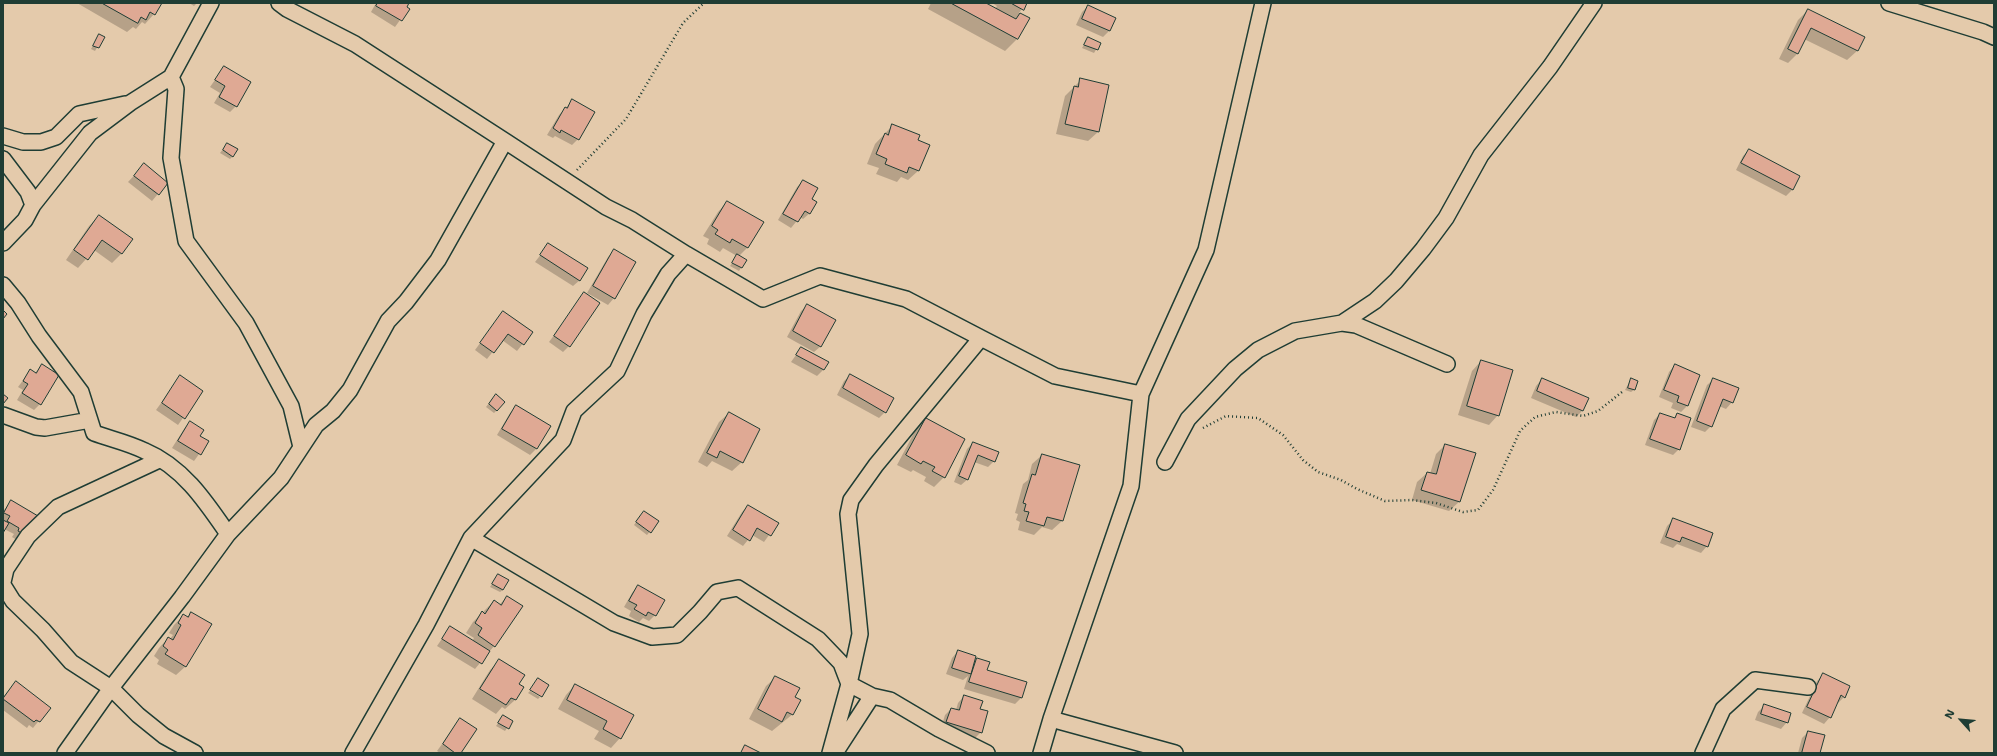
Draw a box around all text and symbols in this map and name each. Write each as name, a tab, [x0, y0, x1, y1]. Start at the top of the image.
north arrow	[1941, 700, 1981, 740]
text: N	[1941, 707, 1959, 722]

